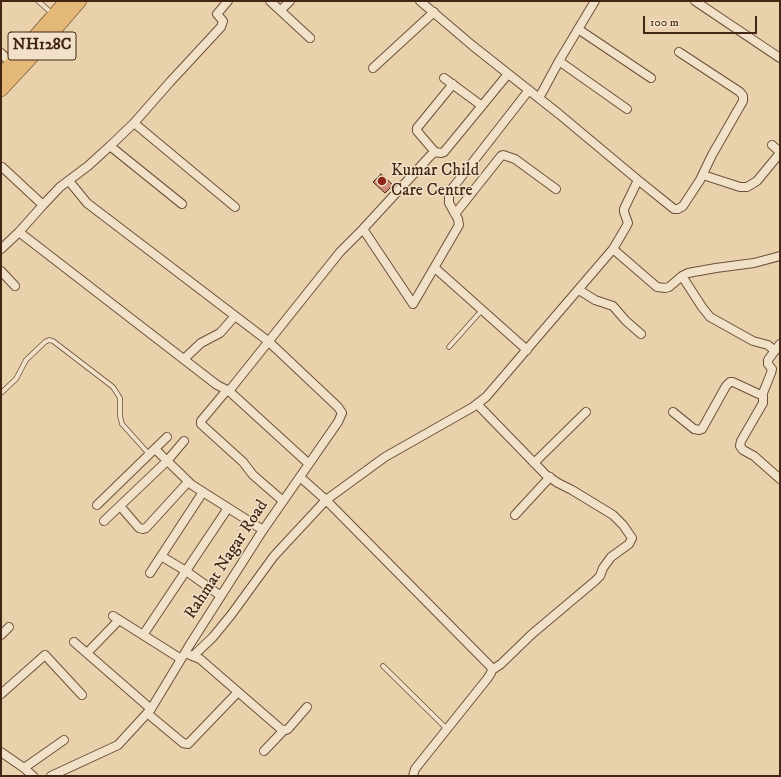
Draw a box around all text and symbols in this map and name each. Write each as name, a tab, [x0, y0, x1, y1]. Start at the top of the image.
scale bar	[645, 8, 759, 34]
text: 100 m	[650, 15, 679, 30]
road number: NH128C	[8, 32, 76, 60]
place label: Kumar Child Care Centre	[391, 161, 479, 201]
marker: Kumar Child Care Centre	[376, 175, 388, 187]
street label: Rahmat Nagar Road	[181, 497, 273, 623]

